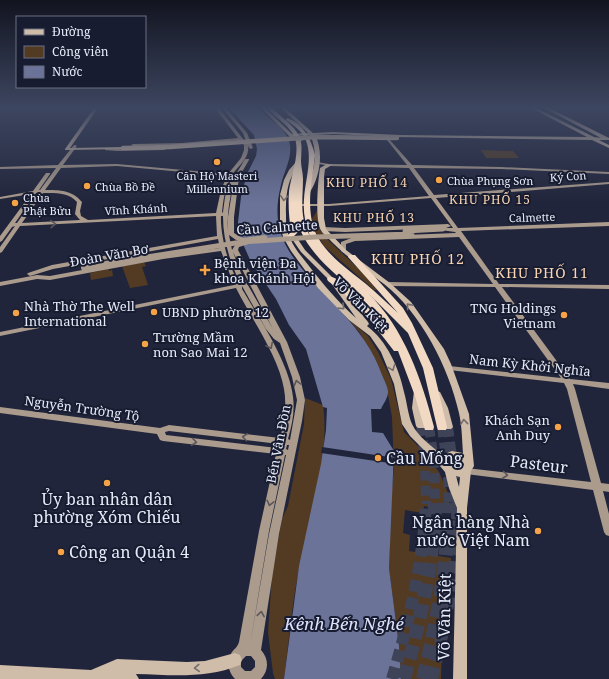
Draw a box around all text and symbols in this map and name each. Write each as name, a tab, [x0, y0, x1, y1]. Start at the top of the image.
legend	[16, 16, 146, 88]
text: Đường	[52, 23, 91, 40]
text: Công viên	[52, 43, 109, 60]
text: Nước	[52, 63, 83, 80]
marker: Căn Hộ Masteri Millennium	[212, 157, 222, 167]
street label: Ký Con	[549, 167, 587, 185]
place label: Căn Hộ Masteri Millennium	[177, 168, 258, 196]
place label: Chùa Phụng Sơn	[447, 173, 533, 188]
district label: KHU PHỐ 14	[326, 174, 408, 191]
marker: Chùa Phụng Sơn	[434, 175, 444, 185]
place label: Chùa Bồ Đề	[95, 179, 155, 194]
marker: Chùa Bồ Đề	[82, 181, 92, 191]
place label: Chùa Phật Bửu	[23, 190, 71, 218]
district label: KHU PHỐ 15	[449, 191, 531, 208]
one-way arrow	[279, 195, 288, 201]
marker: Chùa Phật Bửu	[10, 198, 20, 208]
street label: Vĩnh Khánh	[104, 200, 168, 218]
district label: KHU PHỐ 13	[333, 209, 415, 226]
street label: Calmette	[509, 209, 555, 225]
street label: Cầu Calmette	[236, 215, 318, 239]
one-way arrow	[50, 220, 56, 228]
street label: Đoàn Văn Bơ	[68, 239, 151, 271]
district label: KHU PHỐ 12	[371, 249, 465, 268]
place label: Bệnh viện Đa khoa Khánh Hội	[214, 254, 315, 287]
district label: KHU PHỐ 11	[495, 263, 589, 282]
marker: Bệnh viện Đa khoa Khánh Hội	[199, 264, 211, 276]
street label: Võ Văn Kiệt	[330, 273, 393, 336]
place label: Nhà Thờ The Well International	[24, 297, 135, 330]
place label: TNG Holdings Vietnam	[470, 299, 556, 332]
place label: UBND phường 12	[162, 303, 269, 321]
one-way arrow	[337, 303, 345, 310]
one-way arrow	[407, 304, 414, 311]
marker: UBND phường 12	[149, 307, 159, 317]
marker: Nhà Thờ The Well International	[11, 308, 21, 318]
marker: TNG Holdings Vietnam	[559, 310, 569, 320]
place label: Trường Mầm non Sao Mai 12	[153, 328, 248, 361]
marker: Trường Mầm non Sao Mai 12	[140, 339, 150, 349]
one-way arrow	[266, 342, 273, 350]
street label: Nam Kỳ Khởi Nghĩa	[468, 350, 592, 380]
one-way arrow	[387, 364, 395, 371]
one-way arrow	[294, 379, 302, 386]
street label: Nguyễn Trường Tộ	[23, 391, 141, 425]
street label: Bến Vân Đồn	[262, 403, 295, 485]
place label: Khách Sạn Anh Duy	[485, 411, 551, 444]
one-way arrow	[460, 419, 469, 425]
marker: Khách Sạn Anh Duy	[553, 422, 563, 432]
one-way arrow	[242, 433, 248, 442]
one-way arrow	[191, 437, 197, 446]
place label: Cầu Mống	[386, 447, 463, 469]
street label: Pasteur	[509, 450, 569, 478]
marker: Cầu Mống	[373, 453, 383, 463]
one-way arrow	[502, 471, 508, 480]
marker: Ủy ban nhân dân phường Xóm Chiếu	[102, 478, 112, 488]
place label: Ủy ban nhân dân phường Xóm Chiếu	[34, 488, 180, 528]
one-way arrow	[267, 500, 275, 507]
place label: Ngân hàng Nhà nước Việt Nam	[412, 511, 530, 551]
marker: Ngân hàng Nhà nước Việt Nam	[533, 526, 543, 536]
place label: Công an Quận 4	[69, 541, 189, 563]
marker: Công an Quận 4	[56, 547, 66, 557]
street label: Võ Văn Kiệt	[432, 573, 456, 661]
one-way arrow	[256, 610, 265, 617]
water label: Kênh Bến Nghé	[283, 612, 405, 635]
one-way arrow	[194, 664, 200, 672]

